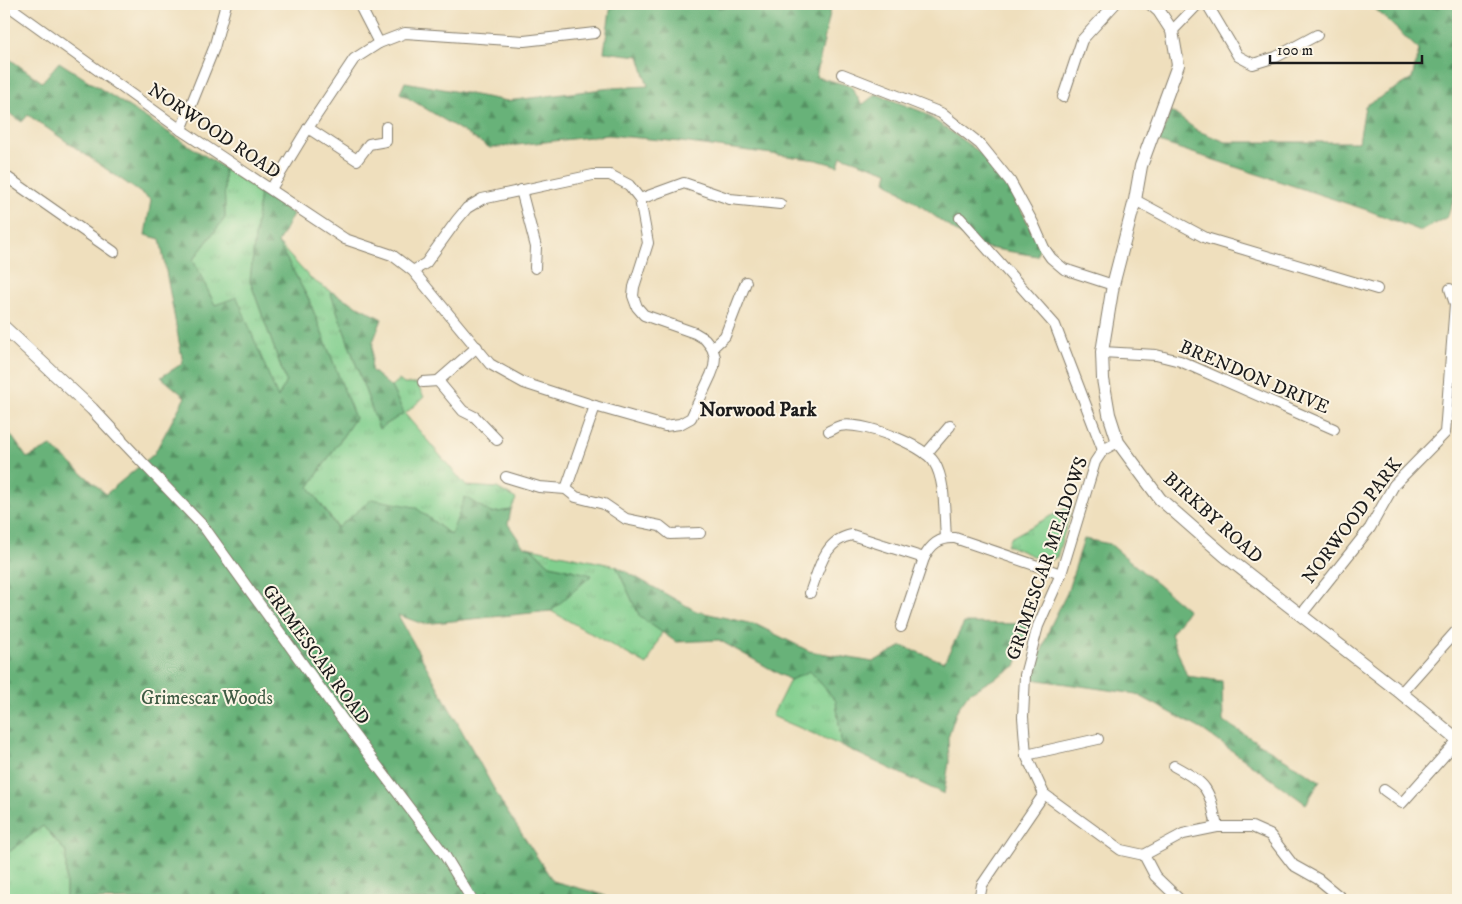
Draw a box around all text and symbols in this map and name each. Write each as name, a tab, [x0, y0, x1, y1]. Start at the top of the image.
scale bar	[1270, 32, 1422, 64]
text: 100 m	[1277, 41, 1313, 60]
street label: NORWOOD ROAD	[143, 78, 285, 184]
street label: BRENDON DRIVE	[1176, 335, 1333, 419]
district label: Norwood Park	[699, 398, 818, 423]
street label: NORWOOD PARK	[1297, 453, 1407, 588]
street label: GRIMESCAR MEADOWS	[1002, 454, 1093, 663]
street label: BIRKBY ROAD	[1159, 467, 1267, 569]
street label: GRIMESCAR ROAD	[257, 580, 374, 730]
park label: Grimescar Woods	[141, 687, 273, 710]

